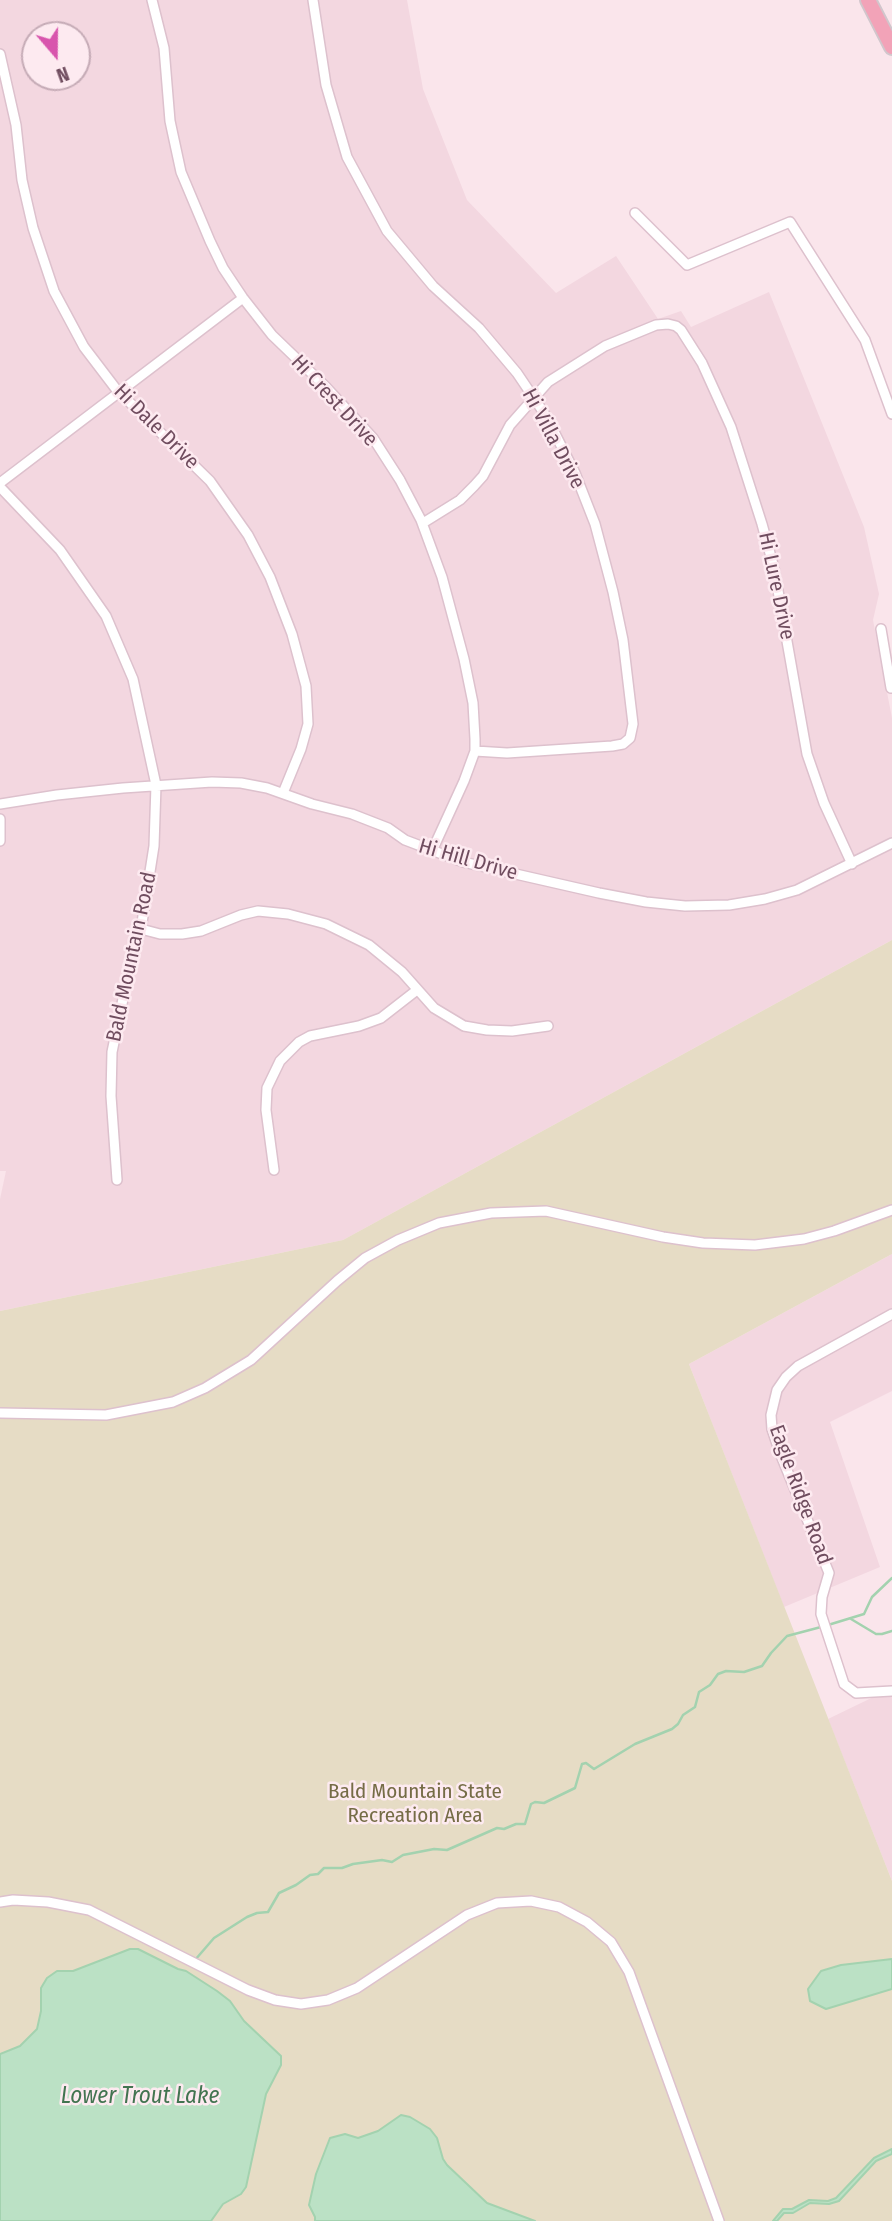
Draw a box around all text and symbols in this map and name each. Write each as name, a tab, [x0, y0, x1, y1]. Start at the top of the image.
north arrow	[21, 21, 91, 91]
text: N	[53, 62, 72, 87]
street label: Hi Crest Drive	[285, 350, 383, 452]
street label: Hi Dale Drive	[108, 379, 204, 475]
street label: Hi Villa Drive	[516, 385, 590, 493]
street label: Hi Lure Drive	[752, 530, 800, 642]
street label: Hi Hill Drive	[416, 834, 520, 886]
street label: Bald Mountain Road	[102, 870, 162, 1044]
street label: Eagle Ridge Road	[763, 1422, 837, 1568]
park label: Bald Mountain State Recreation Area	[328, 1779, 502, 1829]
water label: Lower Trout Lake	[61, 2083, 219, 2111]

